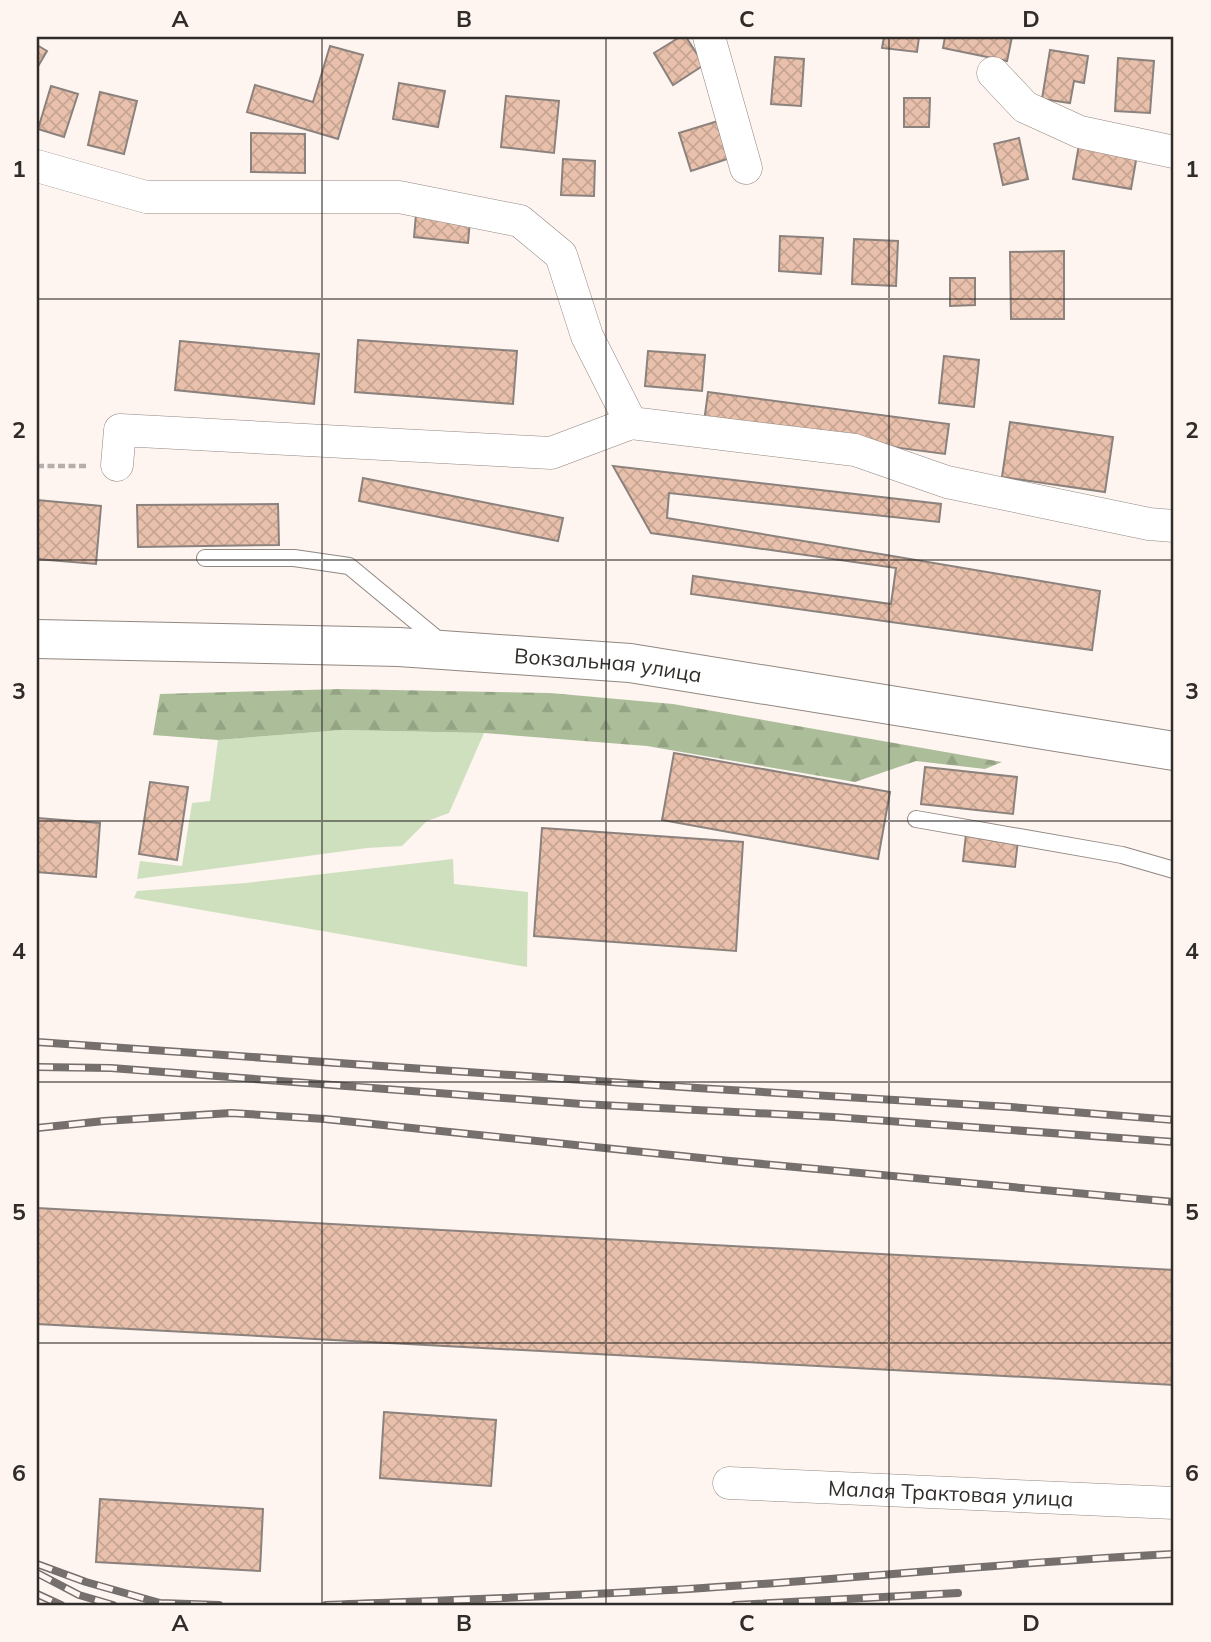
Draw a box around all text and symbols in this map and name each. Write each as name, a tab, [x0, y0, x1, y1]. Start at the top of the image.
text: A	[171, 4, 189, 33]
text: B	[456, 4, 472, 33]
text: C	[739, 4, 755, 33]
text: D	[1022, 4, 1040, 33]
text: 1	[12, 154, 26, 183]
text: 1	[1185, 154, 1199, 183]
text: 2	[12, 415, 26, 444]
text: 2	[1185, 415, 1199, 444]
street label: Вокзальная улица	[513, 642, 704, 687]
text: 3	[12, 676, 26, 705]
text: 3	[1185, 676, 1199, 705]
text: 4	[12, 936, 26, 965]
text: 4	[1185, 936, 1199, 965]
text: 5	[12, 1197, 26, 1226]
text: 5	[1185, 1197, 1199, 1226]
text: 6	[12, 1458, 26, 1487]
text: 6	[1185, 1458, 1199, 1487]
street label: Малая Трактовая улица	[828, 1474, 1074, 1511]
text: A	[171, 1608, 189, 1637]
text: B	[456, 1608, 472, 1637]
text: C	[739, 1608, 755, 1637]
text: D	[1022, 1608, 1040, 1637]

